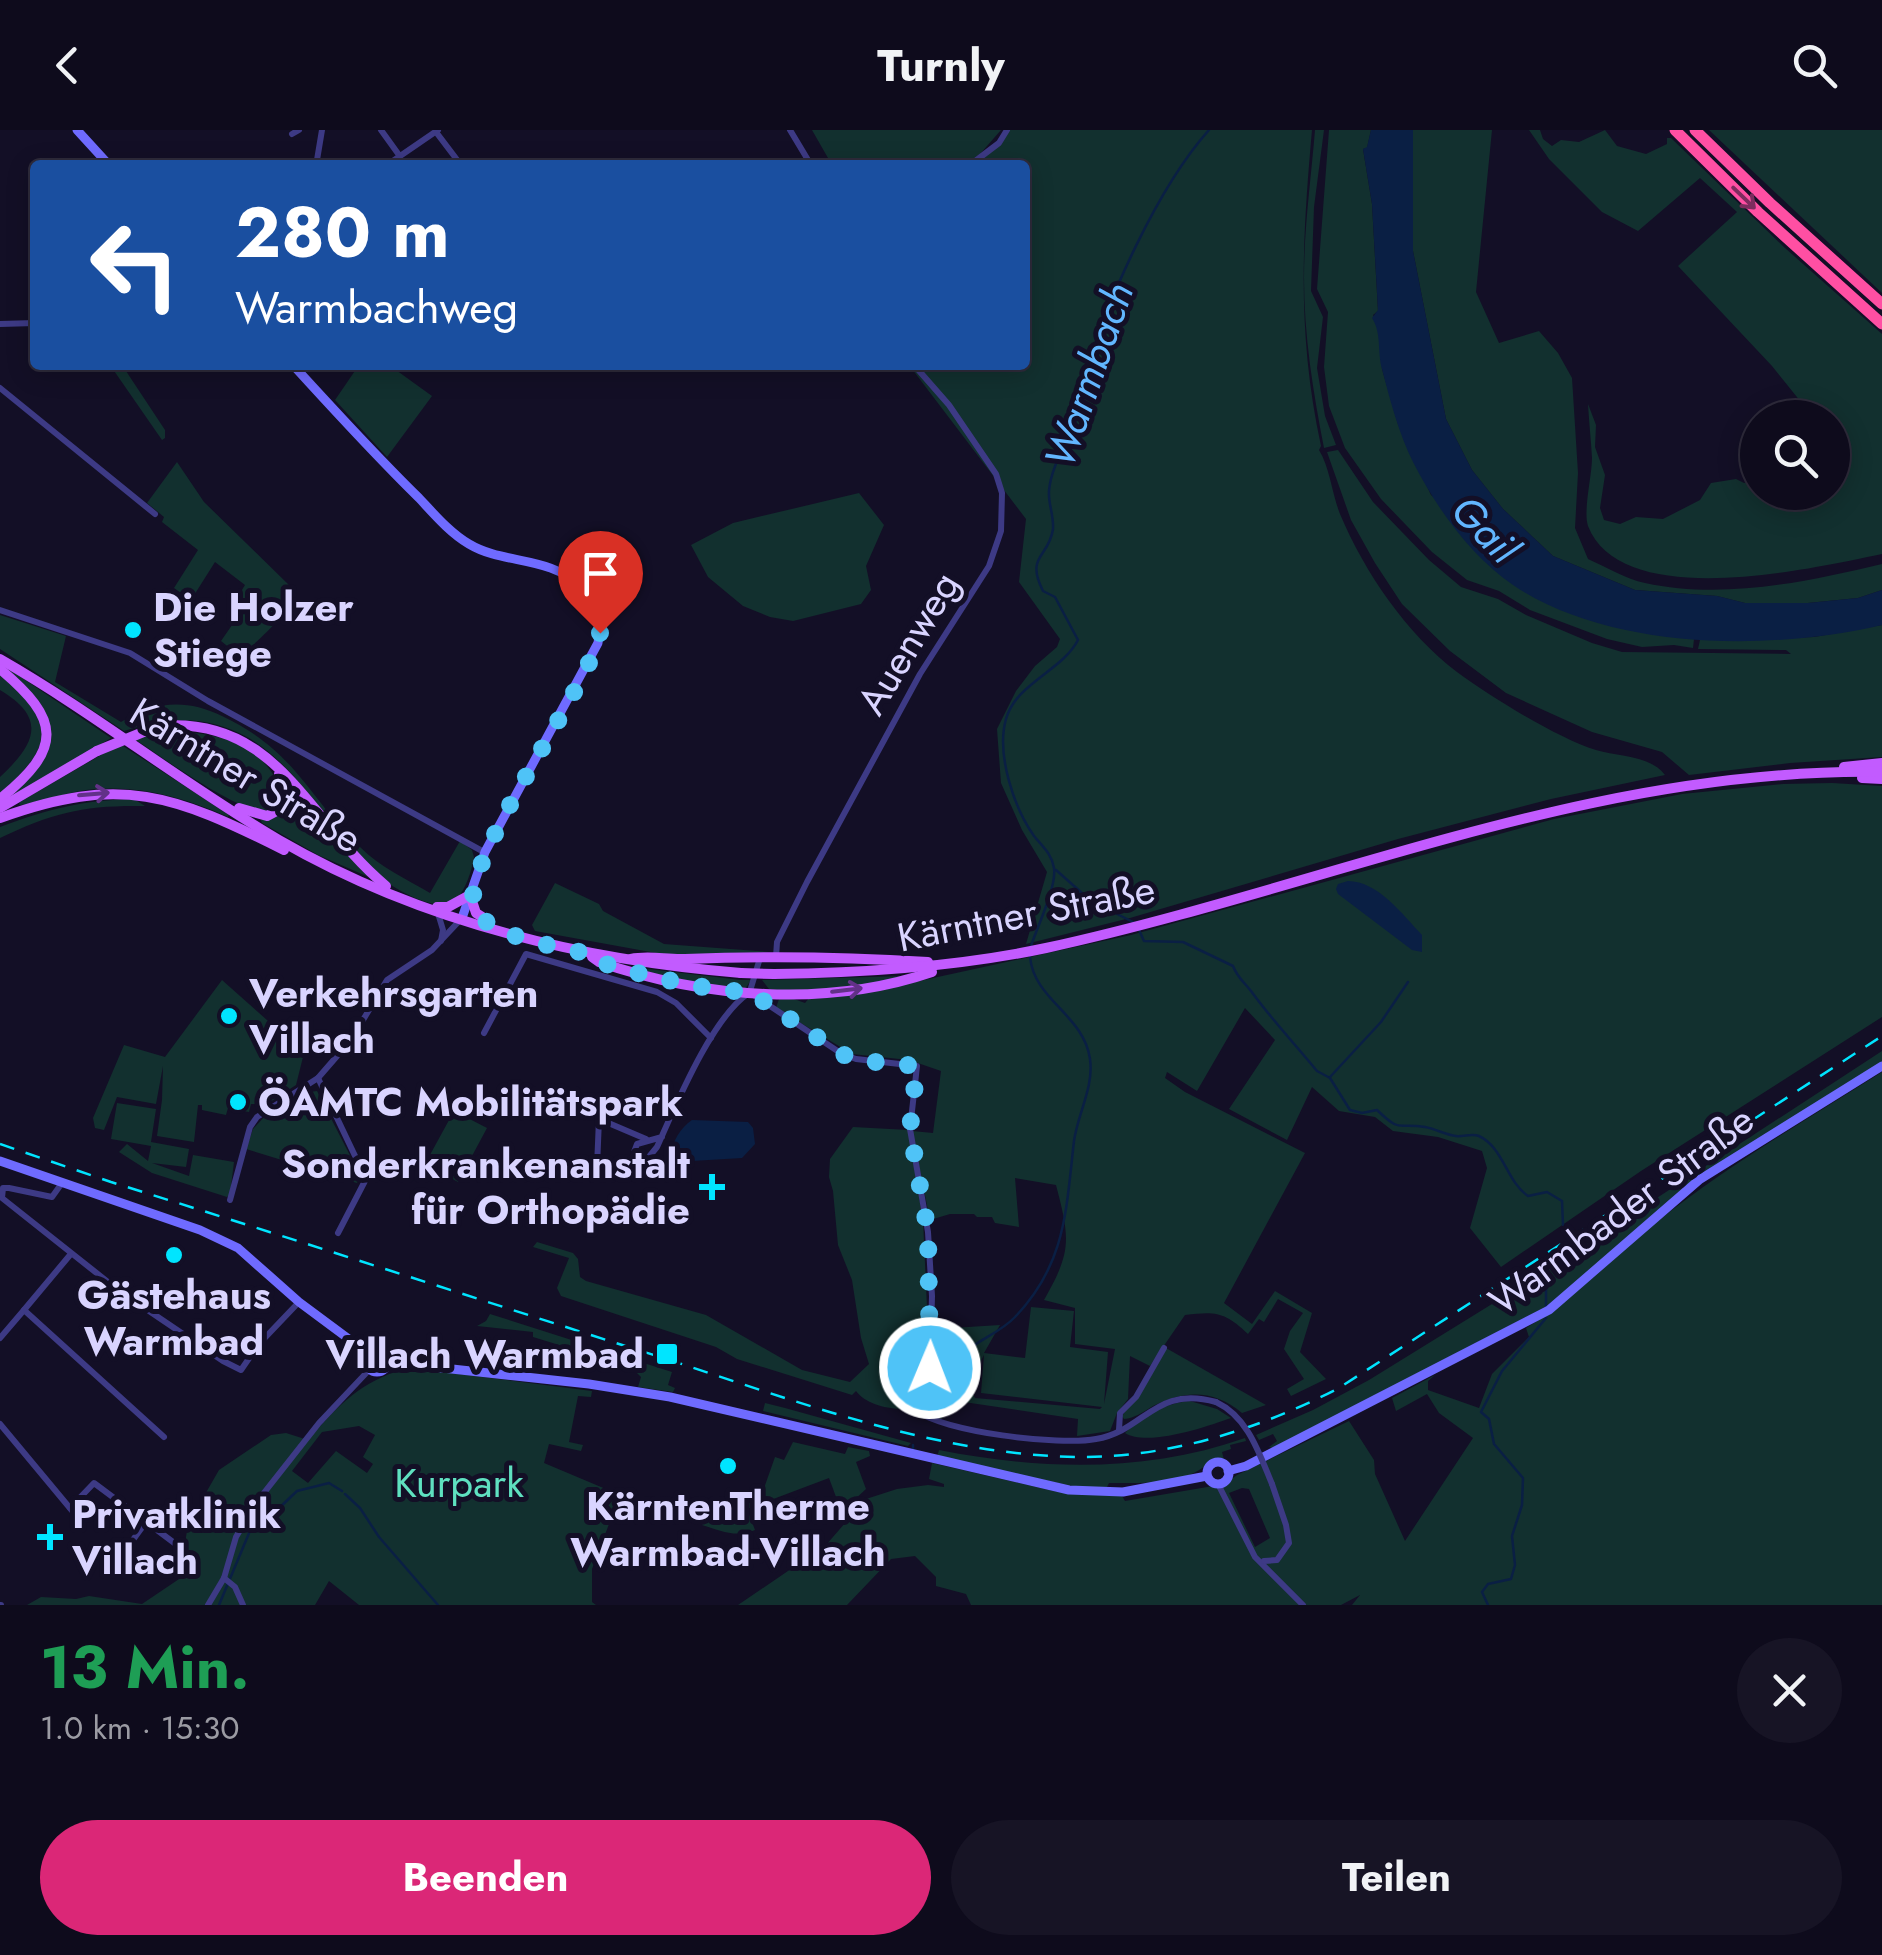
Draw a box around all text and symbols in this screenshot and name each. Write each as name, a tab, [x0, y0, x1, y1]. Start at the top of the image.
text: Turnly	[877, 33, 1005, 98]
icon: back	[40, 38, 95, 93]
icon: search	[1787, 38, 1842, 93]
text: 280 m	[235, 182, 450, 283]
one-way arrow	[1732, 186, 1756, 210]
icon: left	[70, 200, 200, 330]
water label: Warmbach	[1029, 274, 1149, 476]
text: Warmbachweg	[235, 275, 518, 340]
map controls	[1740, 400, 1850, 510]
button: search	[1740, 400, 1850, 510]
water label: Gail	[1437, 481, 1534, 578]
pin	[558, 531, 643, 634]
icon: arrive	[573, 546, 628, 601]
street label: Auenweg	[842, 560, 974, 726]
place label: Die Holzer Stiege	[153, 578, 354, 682]
marker: Die Holzer Stiege	[122, 619, 144, 641]
street label: Kärntner Straße	[119, 683, 373, 867]
one-way arrow	[77, 785, 110, 804]
street label: Kärntner Straße	[892, 860, 1160, 966]
place label: Verkehrsgarten Villach	[248, 964, 538, 1068]
one-way arrow	[830, 980, 863, 999]
marker: Verkehrsgarten Villach	[218, 1005, 240, 1027]
place label: ÖAMTC Mobilitätspark	[258, 1073, 683, 1131]
marker: ÖAMTC Mobilitätspark	[227, 1091, 249, 1113]
street label: Warmbader Straße	[1476, 1091, 1766, 1329]
place label: Sonderkrankenanstalt für Orthopädie	[281, 1135, 690, 1239]
marker: Sonderkrankenanstalt für Orthopädie	[699, 1174, 725, 1200]
marker: Gästehaus Warmbad	[163, 1244, 185, 1266]
place label: Gästehaus Warmbad	[77, 1266, 271, 1370]
position arrow	[878, 1316, 982, 1420]
place label: Villach Warmbad	[325, 1325, 644, 1383]
marker: Villach Warmbad	[654, 1341, 680, 1367]
park label: Kurpark	[394, 1454, 524, 1512]
marker: KärntenTherme Warmbad-Villach	[717, 1455, 739, 1477]
place label: KärntenTherme Warmbad-Villach	[570, 1477, 886, 1581]
place label: Privatklinik Villach	[71, 1485, 281, 1589]
marker: Privatklinik Villach	[37, 1524, 63, 1550]
text: 13 Min.	[40, 1624, 250, 1711]
button: close	[1737, 1638, 1842, 1743]
text: 1.0 km · 15:30	[40, 1705, 239, 1751]
button: Beenden	[40, 1820, 931, 1935]
button: Teilen	[951, 1820, 1842, 1935]

